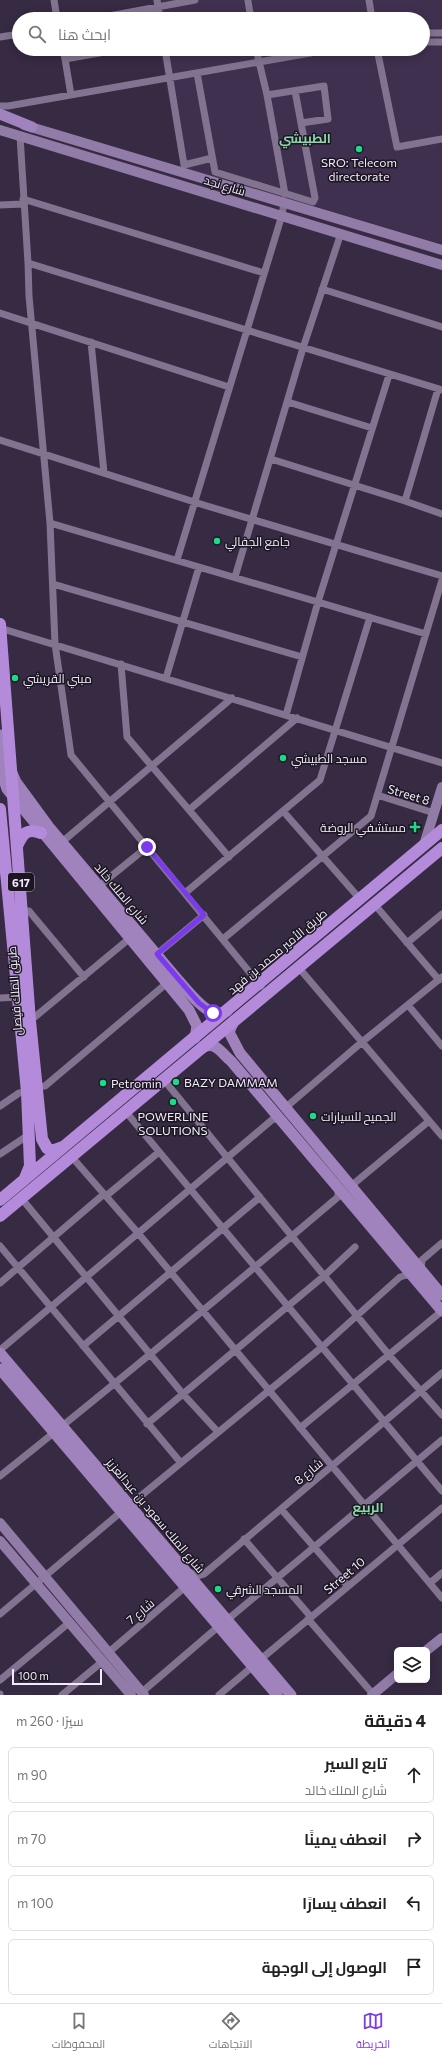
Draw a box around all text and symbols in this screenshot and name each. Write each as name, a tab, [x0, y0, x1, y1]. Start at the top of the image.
search box	[12, 12, 430, 56]
icon: search	[26, 23, 48, 45]
text: ابحث هنا	[58, 25, 111, 43]
district label: الطبيشي	[279, 130, 331, 149]
marker: SRO: Telecom directorate	[354, 144, 364, 154]
place label: SRO: Telecom directorate	[321, 155, 397, 183]
street label: شارع نجد	[202, 172, 247, 200]
place label: جامع الجفالي	[225, 534, 290, 552]
marker: جامع الجفالي	[212, 536, 222, 546]
place label: مبني القريشي	[23, 671, 92, 689]
marker: مبني القريشي	[10, 673, 20, 683]
place label: مسجد الطبيشي	[291, 751, 367, 769]
marker: مسجد الطبيشي	[278, 753, 288, 763]
street label: Street 8	[386, 781, 432, 807]
place label: مستشفي الروضة	[320, 820, 406, 838]
marker: مستشفي الروضة	[409, 821, 421, 833]
route end	[138, 838, 156, 856]
street label: شارع الملك خالد	[91, 859, 152, 928]
road number: 617	[8, 873, 34, 891]
street label: طريق الأمير محمد بن فهد	[225, 905, 330, 997]
street label: طريق الملك فيصل	[4, 946, 25, 1036]
route start	[204, 1004, 222, 1022]
place label: BAZY DAMMAM	[184, 1075, 278, 1089]
place label: Petromin	[111, 1076, 162, 1090]
marker: BAZY DAMMAM	[171, 1077, 181, 1087]
marker: Petromin	[98, 1078, 108, 1088]
marker: POWERLINE SOLUTIONS	[168, 1097, 178, 1107]
place label: POWERLINE SOLUTIONS	[138, 1109, 208, 1137]
place label: الجميح للسيارات	[321, 1109, 396, 1125]
marker: الجميح للسيارات	[308, 1111, 318, 1121]
street label: شارع الملك سعود بن عبدالعزيز	[102, 1454, 208, 1576]
street label: شارع 8	[291, 1455, 326, 1488]
district label: الربيع	[353, 1499, 383, 1516]
street label: Street 10	[321, 1554, 367, 1596]
place label: المسجد الشرقي	[226, 1582, 303, 1600]
marker: المسجد الشرقي	[213, 1584, 223, 1594]
street label: شارع 7	[123, 1595, 158, 1628]
map controls	[394, 1647, 430, 1683]
button: layers	[394, 1647, 430, 1683]
scale bar	[12, 1667, 102, 1686]
text: 100 m	[18, 1669, 49, 1682]
text: 4 دقيقة	[364, 1710, 426, 1731]
text: سيرًا · 260 m	[16, 1713, 83, 1729]
text: تابع السير	[324, 1754, 387, 1772]
icon: ahead	[403, 1764, 425, 1786]
text: 90 m	[17, 1767, 47, 1783]
text: شارع الملك خالد	[305, 1782, 387, 1798]
icon: right	[403, 1828, 425, 1850]
text: انعطف يمينًا	[304, 1830, 387, 1848]
text: 70 m	[17, 1831, 46, 1847]
icon: left	[403, 1892, 425, 1914]
text: انعطف يسارًا	[302, 1894, 387, 1912]
text: 100 m	[17, 1895, 53, 1911]
icon: arrive	[403, 1956, 425, 1978]
text: الوصول إلى الوجهة	[262, 1958, 387, 1976]
tab: المحفوظات	[52, 2010, 105, 2054]
tab: الاتجاهات	[209, 2010, 252, 2054]
tab: الخريطة	[356, 2010, 390, 2054]

